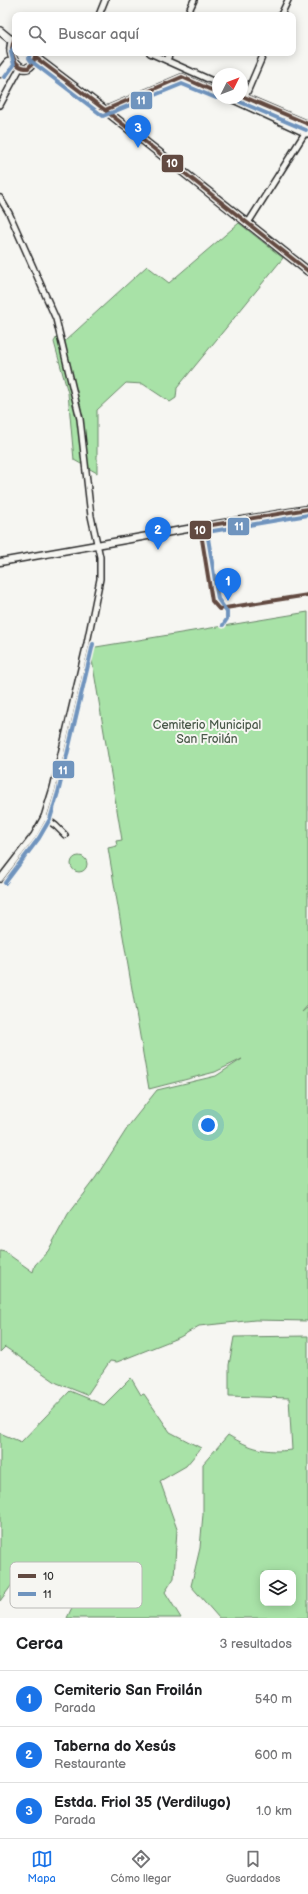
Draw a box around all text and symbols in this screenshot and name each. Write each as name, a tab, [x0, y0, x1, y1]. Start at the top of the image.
search box	[12, 12, 296, 56]
icon: search	[26, 23, 48, 45]
text: Buscar aquí	[58, 25, 139, 44]
north arrow	[212, 68, 248, 104]
line badge: 11	[130, 91, 153, 110]
text: 11	[136, 94, 146, 107]
pin: 3	[125, 115, 151, 148]
line badge: 10	[161, 154, 184, 173]
text: 10	[166, 157, 178, 170]
pin: 2	[145, 517, 171, 550]
line badge: 11	[227, 517, 250, 536]
line badge: 10	[189, 520, 212, 540]
text: 11	[234, 520, 244, 533]
text: 10	[194, 524, 206, 537]
pin: 1	[215, 568, 241, 601]
park label: Cemiterio Municipal San Froilán	[153, 718, 261, 747]
line badge: 11	[52, 760, 75, 779]
text: 11	[58, 764, 68, 777]
your location	[198, 1115, 218, 1135]
legend	[10, 1562, 142, 1608]
text: 10	[43, 1570, 54, 1583]
map controls	[260, 1570, 296, 1606]
button: layers	[260, 1570, 296, 1606]
text: 11	[43, 1588, 52, 1601]
text: Cerca	[16, 1634, 63, 1654]
text: 3 resultados	[220, 1636, 292, 1652]
text: Cemiterio San Froilán	[54, 1681, 202, 1700]
text: 1	[26, 1691, 32, 1707]
text: 540 m	[255, 1691, 292, 1707]
text: Parada	[54, 1700, 96, 1716]
text: Taberna do Xesús	[54, 1737, 176, 1756]
text: 2	[25, 1747, 33, 1763]
text: 600 m	[255, 1747, 292, 1763]
text: Restaurante	[54, 1756, 126, 1772]
text: Estda. Friol 35 (Verdilugo)	[54, 1793, 231, 1812]
text: 3	[25, 1803, 33, 1819]
text: 1.0 km	[256, 1803, 292, 1819]
text: Parada	[54, 1812, 96, 1828]
tab: Mapa	[27, 1848, 56, 1885]
tab: Cómo llegar	[111, 1848, 171, 1885]
tab: Guardados	[226, 1848, 281, 1885]

